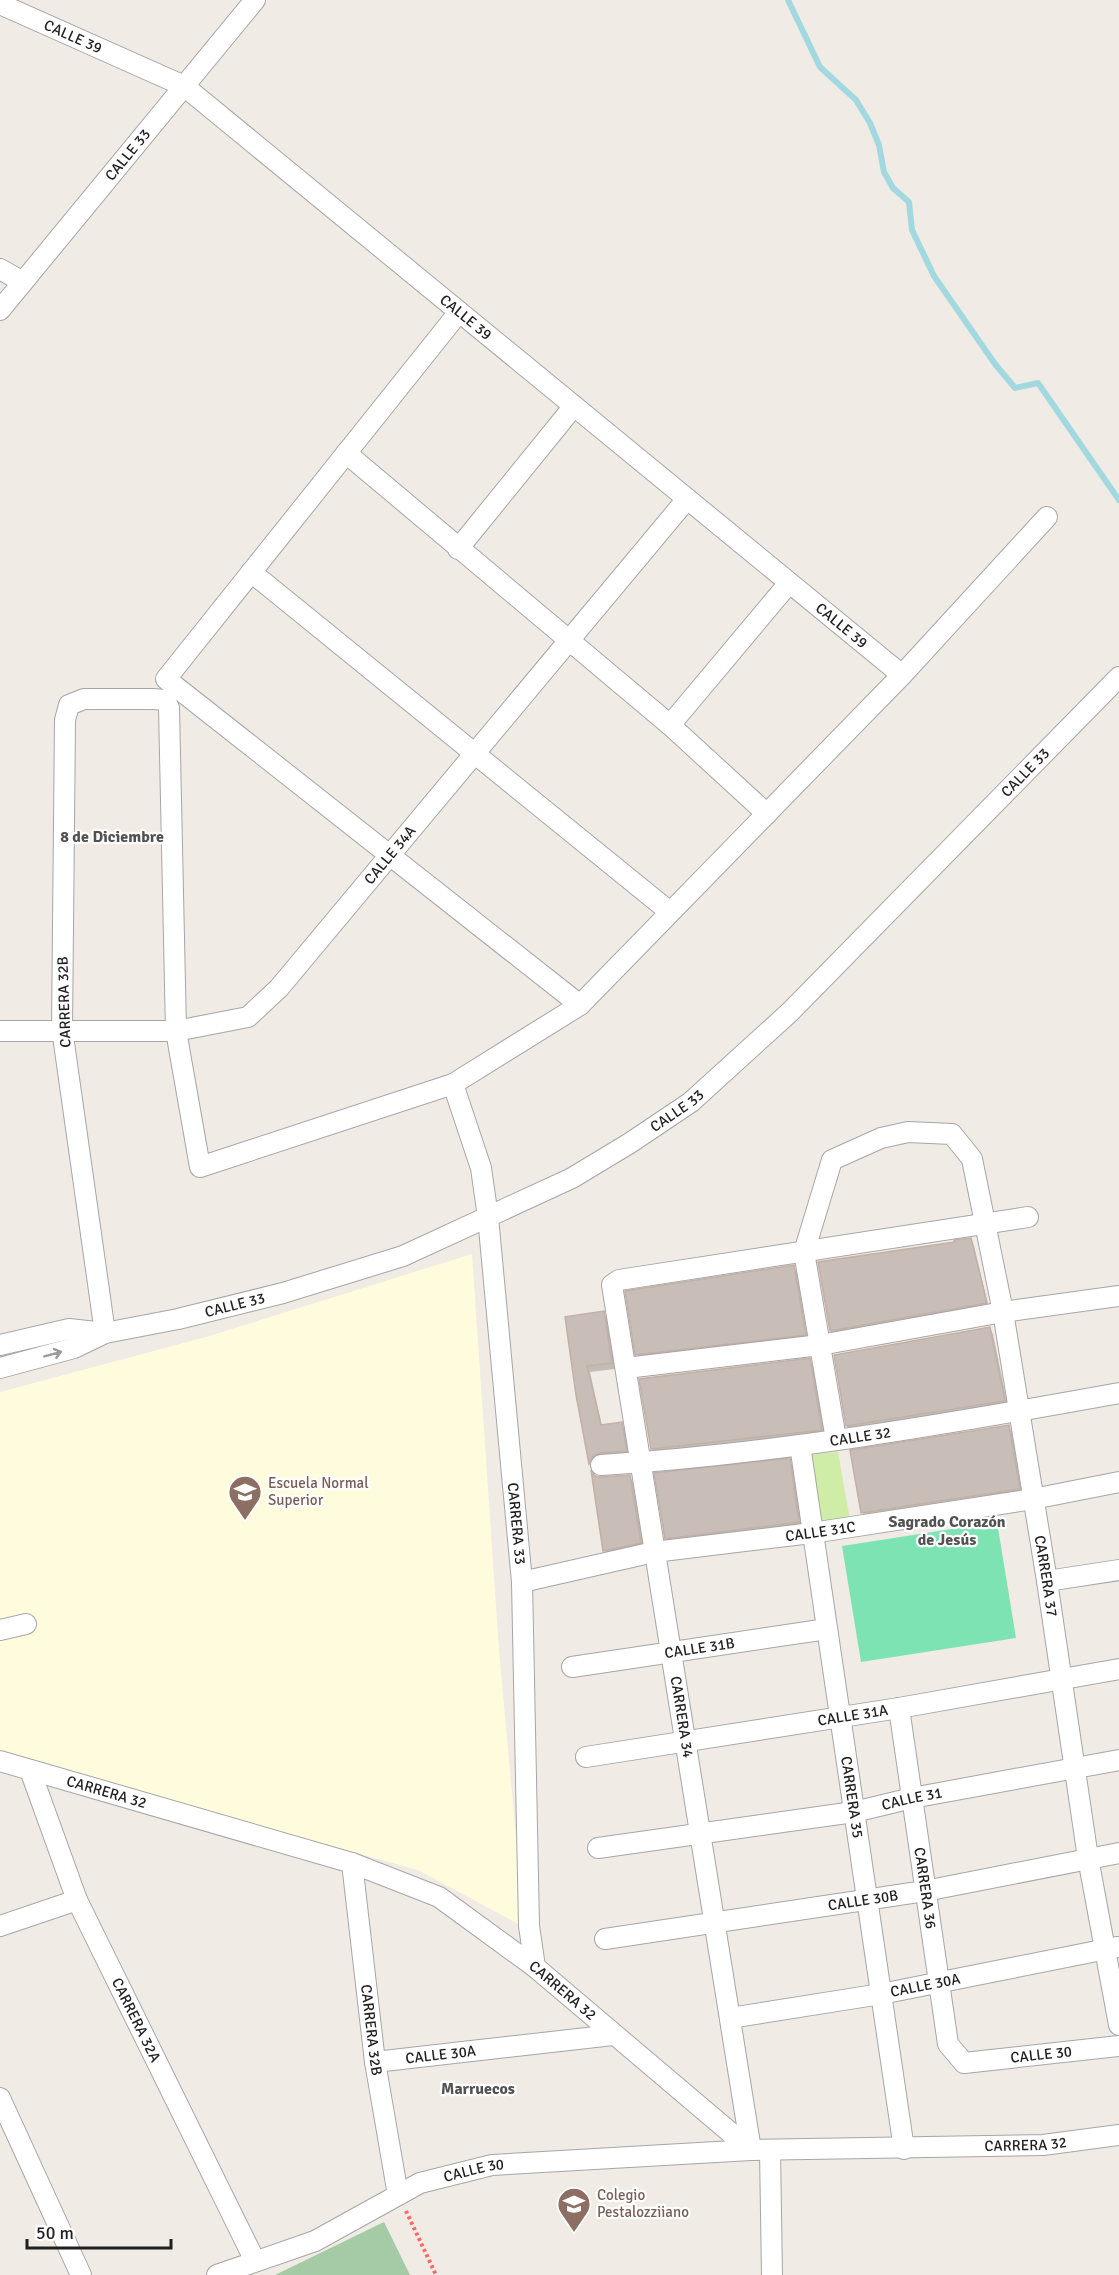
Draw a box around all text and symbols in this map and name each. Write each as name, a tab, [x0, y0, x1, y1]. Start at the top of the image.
street label: CALLE 39	[41, 16, 105, 57]
street label: CALLE 33	[101, 125, 154, 184]
street label: CALLE 39	[436, 291, 495, 344]
street label: CALLE 39	[812, 599, 871, 652]
street label: CALLE 33	[997, 744, 1053, 801]
street label: CALLE 34A	[360, 822, 420, 888]
district label: 8 de Diciembre	[60, 827, 164, 847]
street label: CARRERA 32B	[53, 956, 75, 1048]
street label: CALLE 33	[647, 1086, 708, 1136]
street label: CALLE 33	[203, 1289, 267, 1321]
one-way arrow	[44, 1348, 63, 1359]
street label: CALLE 32	[829, 1423, 892, 1450]
school or university icon: Escuela Normal Superior	[227, 1474, 263, 1521]
place label: Escuela Normal Superior	[268, 1474, 369, 1509]
street label: CARRERA 33	[504, 1482, 529, 1566]
district label: Sagrado Corazón de Jesús	[888, 1512, 1006, 1550]
street label: CALLE 31C	[784, 1517, 857, 1545]
street label: CARRERA 37	[1031, 1534, 1061, 1618]
street label: CALLE 31B	[663, 1634, 736, 1662]
street label: CARRERA 34	[667, 1675, 697, 1759]
street label: CALLE 31A	[816, 1701, 889, 1730]
street label: CARRERA 35	[837, 1755, 867, 1839]
street label: CARRERA 32	[64, 1772, 149, 1812]
street label: CALLE 31	[880, 1784, 944, 1814]
street label: CARRERA 36	[910, 1846, 940, 1930]
street label: CALLE 30B	[827, 1886, 899, 1914]
street label: CARRERA 32	[526, 1957, 600, 2024]
street label: CALLE 30A	[889, 1969, 962, 2001]
street label: CARRERA 32A	[108, 1975, 165, 2065]
street label: CARRERA 32B	[357, 1983, 386, 2077]
street label: CALLE 30A	[404, 2042, 477, 2067]
street label: CALLE 30	[1010, 2042, 1073, 2067]
district label: Marruecos	[441, 2079, 515, 2099]
street label: CARRERA 32	[984, 2133, 1068, 2155]
street label: CALLE 30	[442, 2155, 504, 2186]
school or university icon: Colegio Pestalozziiano	[556, 2186, 592, 2233]
place label: Colegio Pestalozziiano	[597, 2186, 689, 2221]
scale bar	[27, 2212, 171, 2250]
text: 50 m	[36, 2222, 74, 2244]

